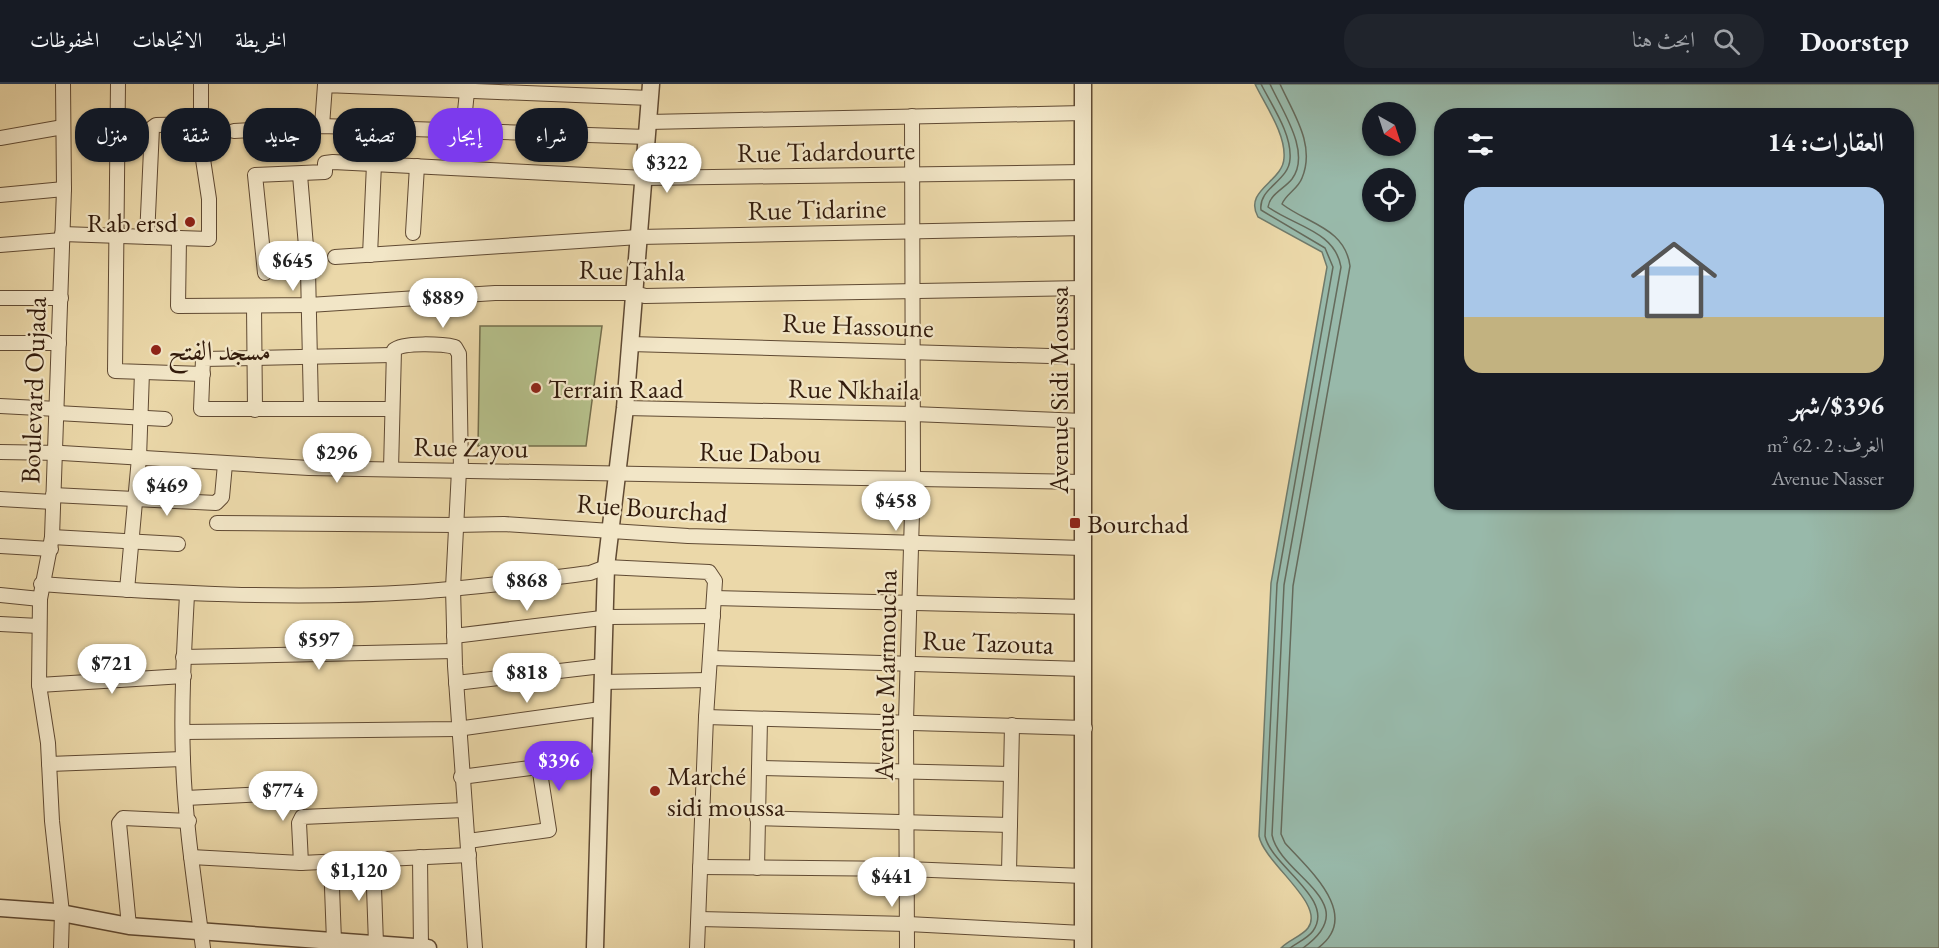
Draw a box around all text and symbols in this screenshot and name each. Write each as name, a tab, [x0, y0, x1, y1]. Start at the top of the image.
search box	[1344, 14, 1764, 68]
text: Doorstep	[1800, 23, 1909, 59]
text: ابحث هنا	[1632, 25, 1695, 54]
icon: search	[1710, 25, 1743, 58]
text: المحفوظات	[30, 26, 99, 53]
text: الاتجاهات	[132, 26, 202, 53]
text: الخريطة	[235, 26, 286, 53]
north arrow	[1362, 102, 1416, 156]
map controls	[1362, 102, 1416, 222]
chip: منزل	[75, 108, 149, 162]
chip: شقة	[161, 108, 231, 162]
chip: جديد	[243, 108, 321, 162]
chip: تصفية	[333, 108, 416, 162]
chip: إيجار	[428, 108, 503, 162]
chip: شراء	[515, 108, 588, 162]
text: العقارات: 14	[1767, 125, 1884, 159]
icon: filters	[1464, 128, 1497, 161]
street label: Rue Tadardourte	[737, 132, 915, 170]
pin: $322	[631, 143, 703, 194]
text: $322	[647, 149, 687, 175]
button: locate	[1362, 168, 1416, 222]
street label: Rue Tidarine	[747, 190, 887, 228]
place label: Rab ersd	[87, 205, 178, 240]
marker: Rab ersd	[183, 215, 197, 229]
icon: home	[1620, 226, 1728, 334]
pin: $645	[257, 241, 329, 292]
text: $645	[273, 247, 313, 273]
street label: Rue Tahla	[578, 252, 686, 288]
pin: $889	[407, 278, 479, 329]
text: $889	[423, 284, 463, 310]
street label: Avenue Sidi Moussa	[1041, 286, 1076, 495]
street label: Boulevard Oujada	[12, 296, 54, 484]
street label: Rue Hassoune	[781, 305, 935, 345]
place label: مسجد الفتح	[168, 333, 271, 375]
marker: مسجد الفتح	[149, 343, 163, 357]
street label: Rue Nkhaila	[788, 370, 921, 408]
place label: Terrain Raad	[548, 371, 684, 406]
marker: Terrain Raad	[529, 381, 543, 395]
text: $396/شهر	[1790, 388, 1884, 422]
street label: Rue Zayou	[413, 428, 529, 466]
text: الغرف: 2 · 62 m²	[1767, 432, 1884, 458]
pin: $296	[301, 433, 373, 484]
street label: Rue Dabou	[699, 433, 821, 471]
text: $296	[317, 439, 357, 465]
text: Avenue Nasser	[1771, 465, 1884, 491]
pin: $469	[131, 466, 203, 517]
text: $469	[147, 472, 187, 498]
pin: $458	[860, 481, 932, 532]
street label: Rue Bourchad	[575, 485, 729, 531]
text: $458	[876, 487, 916, 513]
place label: Bourchad	[1087, 506, 1189, 541]
marker: Bourchad	[1068, 516, 1082, 530]
pin: $868	[491, 561, 563, 612]
text: $868	[507, 567, 547, 593]
street label: Avenue Marmoucha	[866, 569, 904, 782]
pin: $597	[283, 620, 355, 671]
street label: Rue Tazouta	[921, 622, 1055, 662]
text: $597	[299, 626, 339, 652]
pin: $721	[76, 644, 148, 695]
text: $721	[92, 650, 132, 676]
pin: $818	[491, 653, 563, 704]
text: $818	[507, 659, 547, 685]
pin: $396	[523, 741, 595, 792]
text: $396	[539, 747, 579, 773]
place label: Marché sidi moussa	[667, 758, 785, 824]
pin: $774	[247, 771, 319, 822]
text: $774	[263, 777, 303, 803]
marker: Marché sidi moussa	[648, 784, 662, 798]
pin: $1,120	[310, 851, 408, 902]
text: $1,120	[331, 857, 387, 883]
pin: $441	[856, 857, 928, 908]
text: $441	[872, 863, 912, 889]

